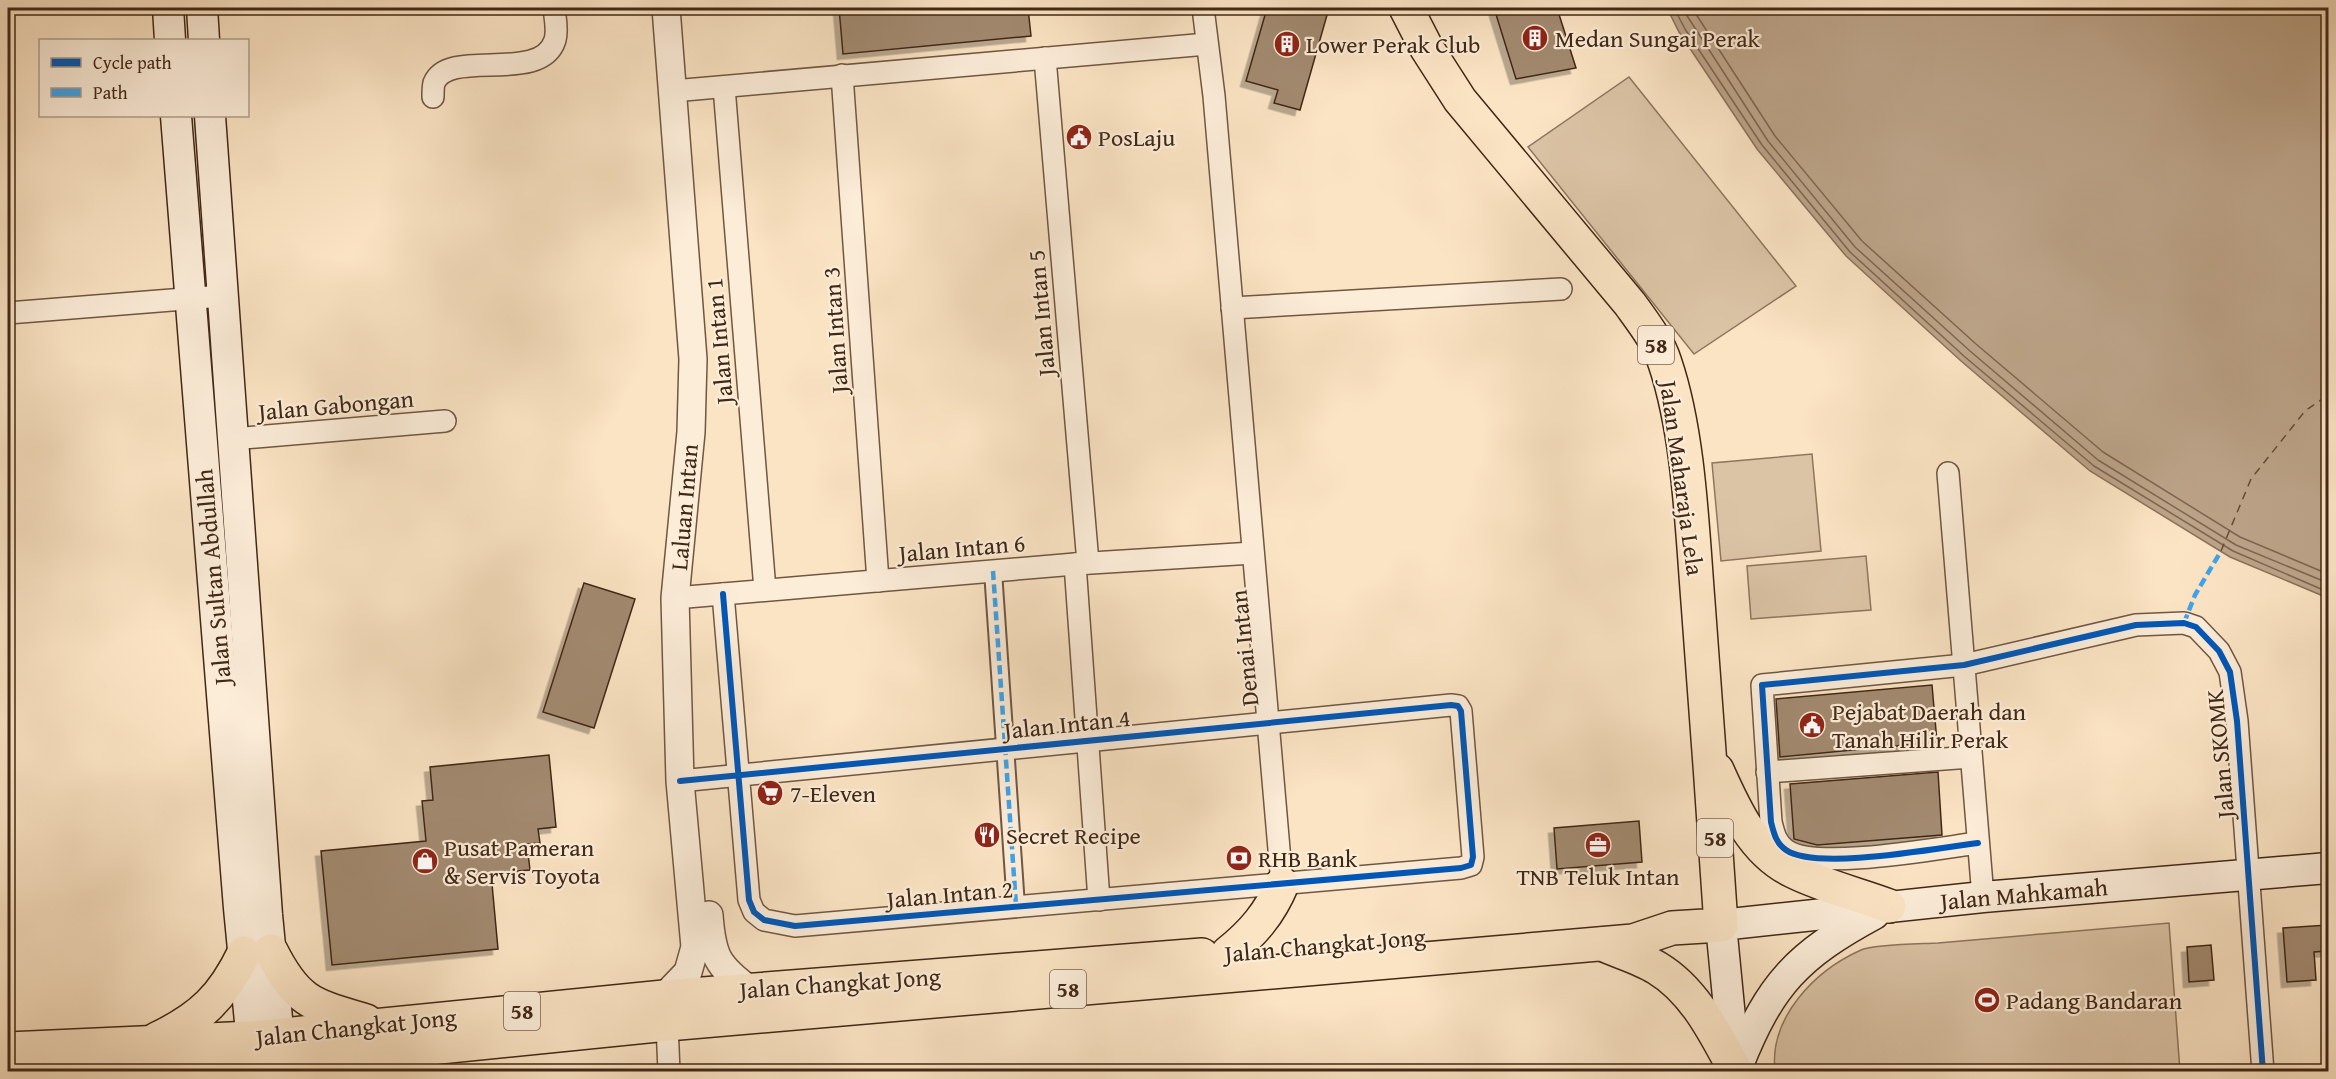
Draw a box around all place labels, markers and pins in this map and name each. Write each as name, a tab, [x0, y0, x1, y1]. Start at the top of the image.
place label: Medan Sungai Perak	[1555, 21, 1761, 56]
building icon: Medan Sungai Perak	[1520, 23, 1550, 53]
place label: Lower Perak Club	[1306, 27, 1480, 62]
building icon: Lower Perak Club	[1272, 29, 1302, 59]
place label: PosLaju	[1098, 120, 1175, 155]
public building icon: PosLaju	[1064, 122, 1094, 152]
place label: Pejabat Daerah dan Tanah Hilir Perak	[1832, 694, 2027, 757]
public building icon: Pejabat Daerah dan Tanah Hilir Perak	[1797, 710, 1827, 740]
place label: 7-Eleven	[790, 776, 877, 811]
supermarket icon: 7-Eleven	[755, 778, 785, 808]
place label: Secret Recipe	[1006, 818, 1141, 853]
restaurant icon: Secret Recipe	[972, 820, 1002, 850]
place label: Pusat Pameran & Servis Toyota	[444, 830, 601, 893]
office icon: TNB Teluk Intan	[1583, 830, 1613, 860]
place label: RHB Bank	[1258, 841, 1358, 876]
bank icon: RHB Bank	[1224, 843, 1254, 873]
shop icon: Pusat Pameran & Servis Toyota	[410, 846, 440, 876]
place label: TNB Teluk Intan	[1516, 859, 1680, 894]
place label: Padang Bandaran	[2006, 983, 2183, 1018]
sports icon: Padang Bandaran	[1972, 985, 2002, 1015]

